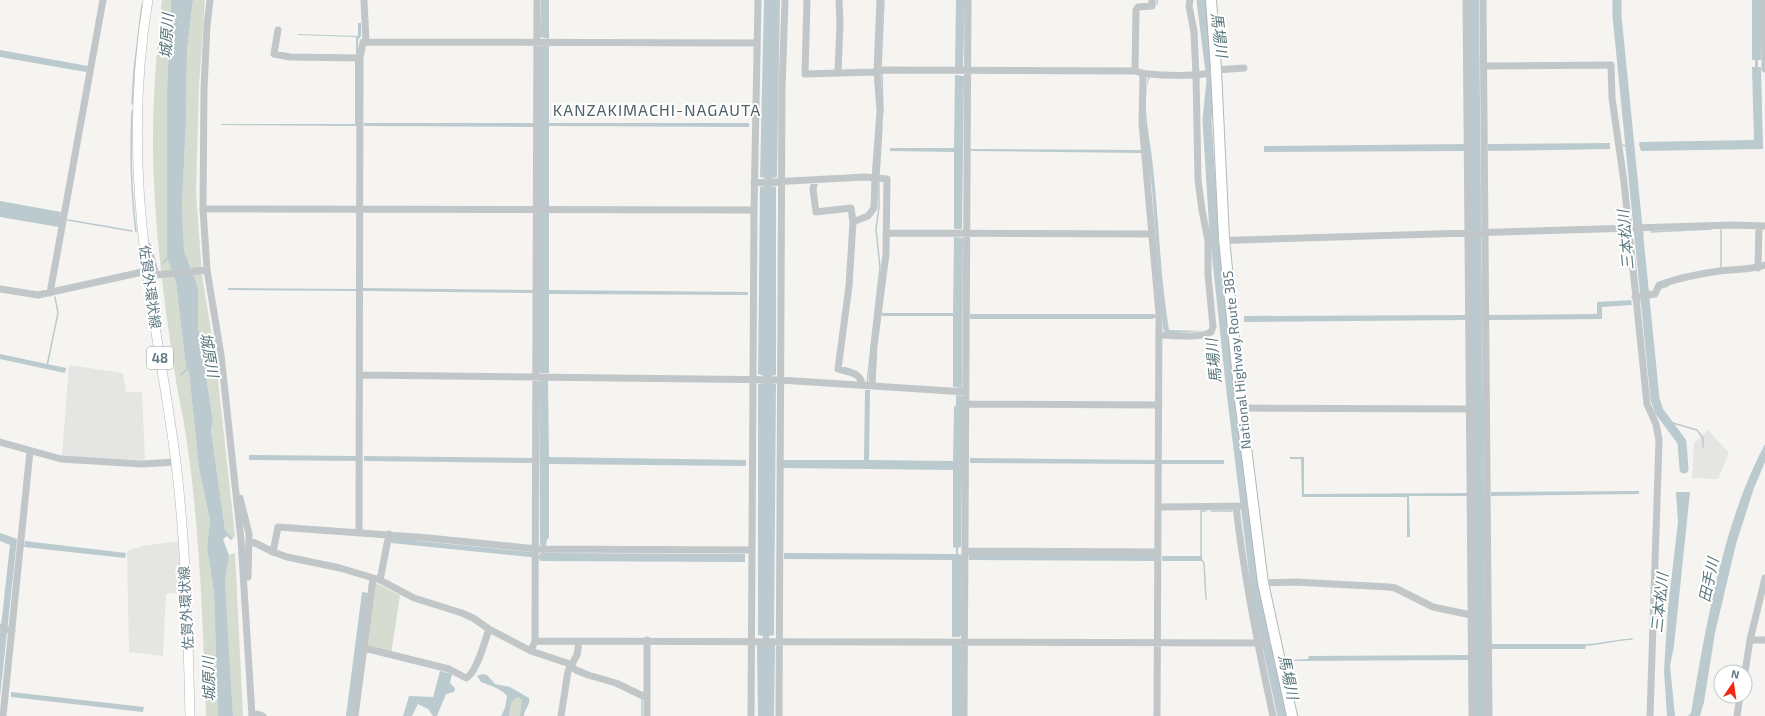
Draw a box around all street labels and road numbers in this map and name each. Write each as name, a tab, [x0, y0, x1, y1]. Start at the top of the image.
street label: 佐賀外環状線	[136, 244, 165, 330]
street label: National Highway Route 385	[1219, 270, 1254, 450]
road number: 48	[147, 347, 173, 369]
street label: 佐賀外環状線	[175, 566, 196, 650]

